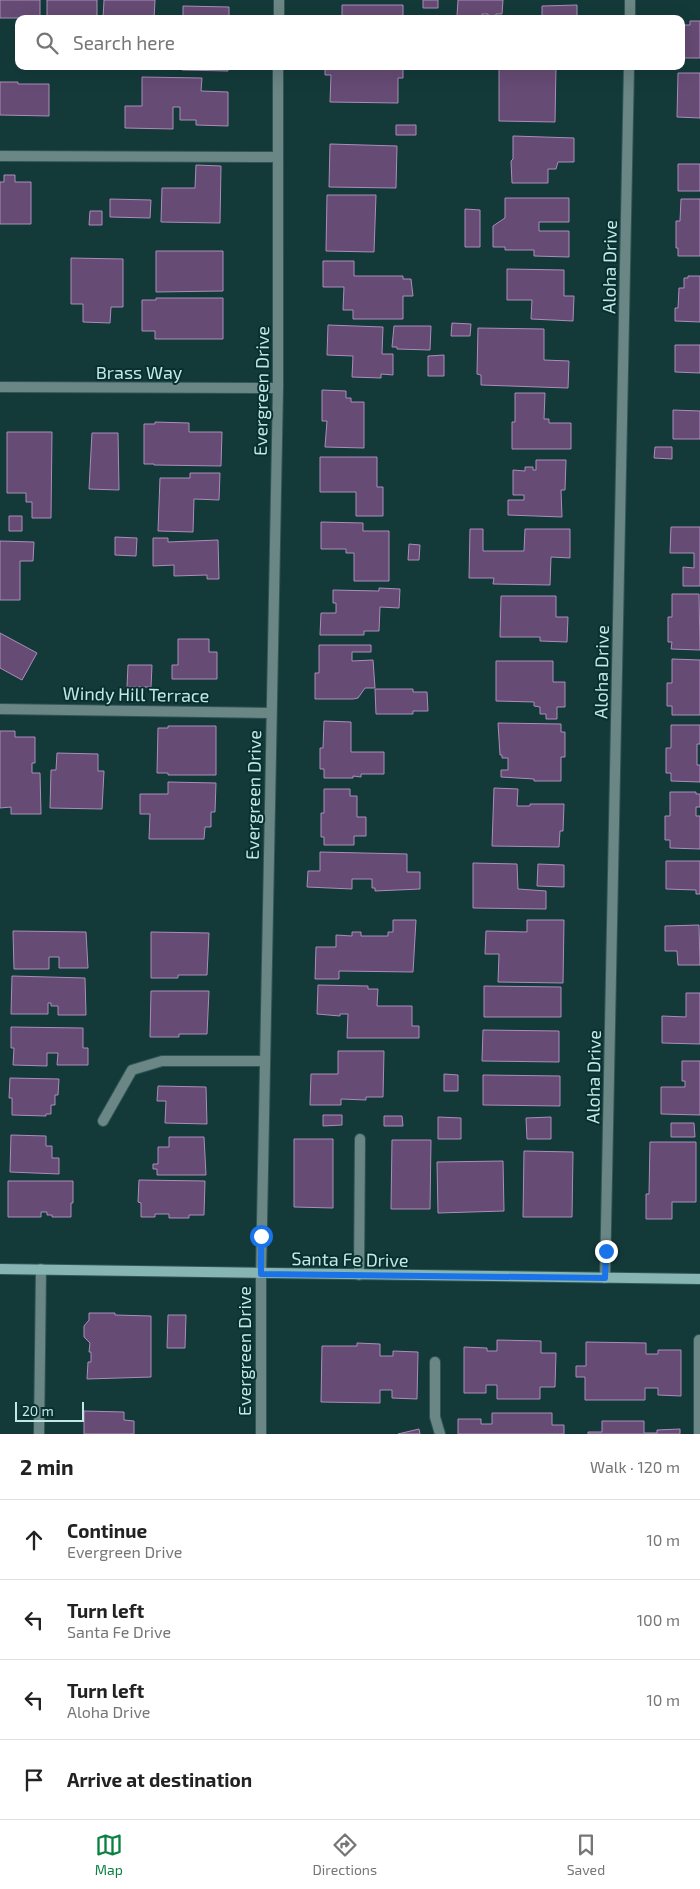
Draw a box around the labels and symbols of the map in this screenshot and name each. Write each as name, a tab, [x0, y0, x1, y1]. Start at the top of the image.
street label: Aloha Drive	[597, 220, 621, 314]
street label: Evergreen Drive	[249, 326, 273, 456]
street label: Brass Way	[96, 361, 183, 383]
street label: Aloha Drive	[589, 625, 613, 719]
street label: Windy Hill Terrace	[63, 682, 209, 706]
street label: Evergreen Drive	[241, 730, 265, 860]
street label: Aloha Drive	[581, 1030, 605, 1124]
route start	[250, 1225, 273, 1248]
route end	[595, 1240, 618, 1263]
street label: Santa Fe Drive	[291, 1247, 409, 1271]
street label: Evergreen Drive	[233, 1286, 255, 1416]
scale bar	[15, 1399, 84, 1422]

